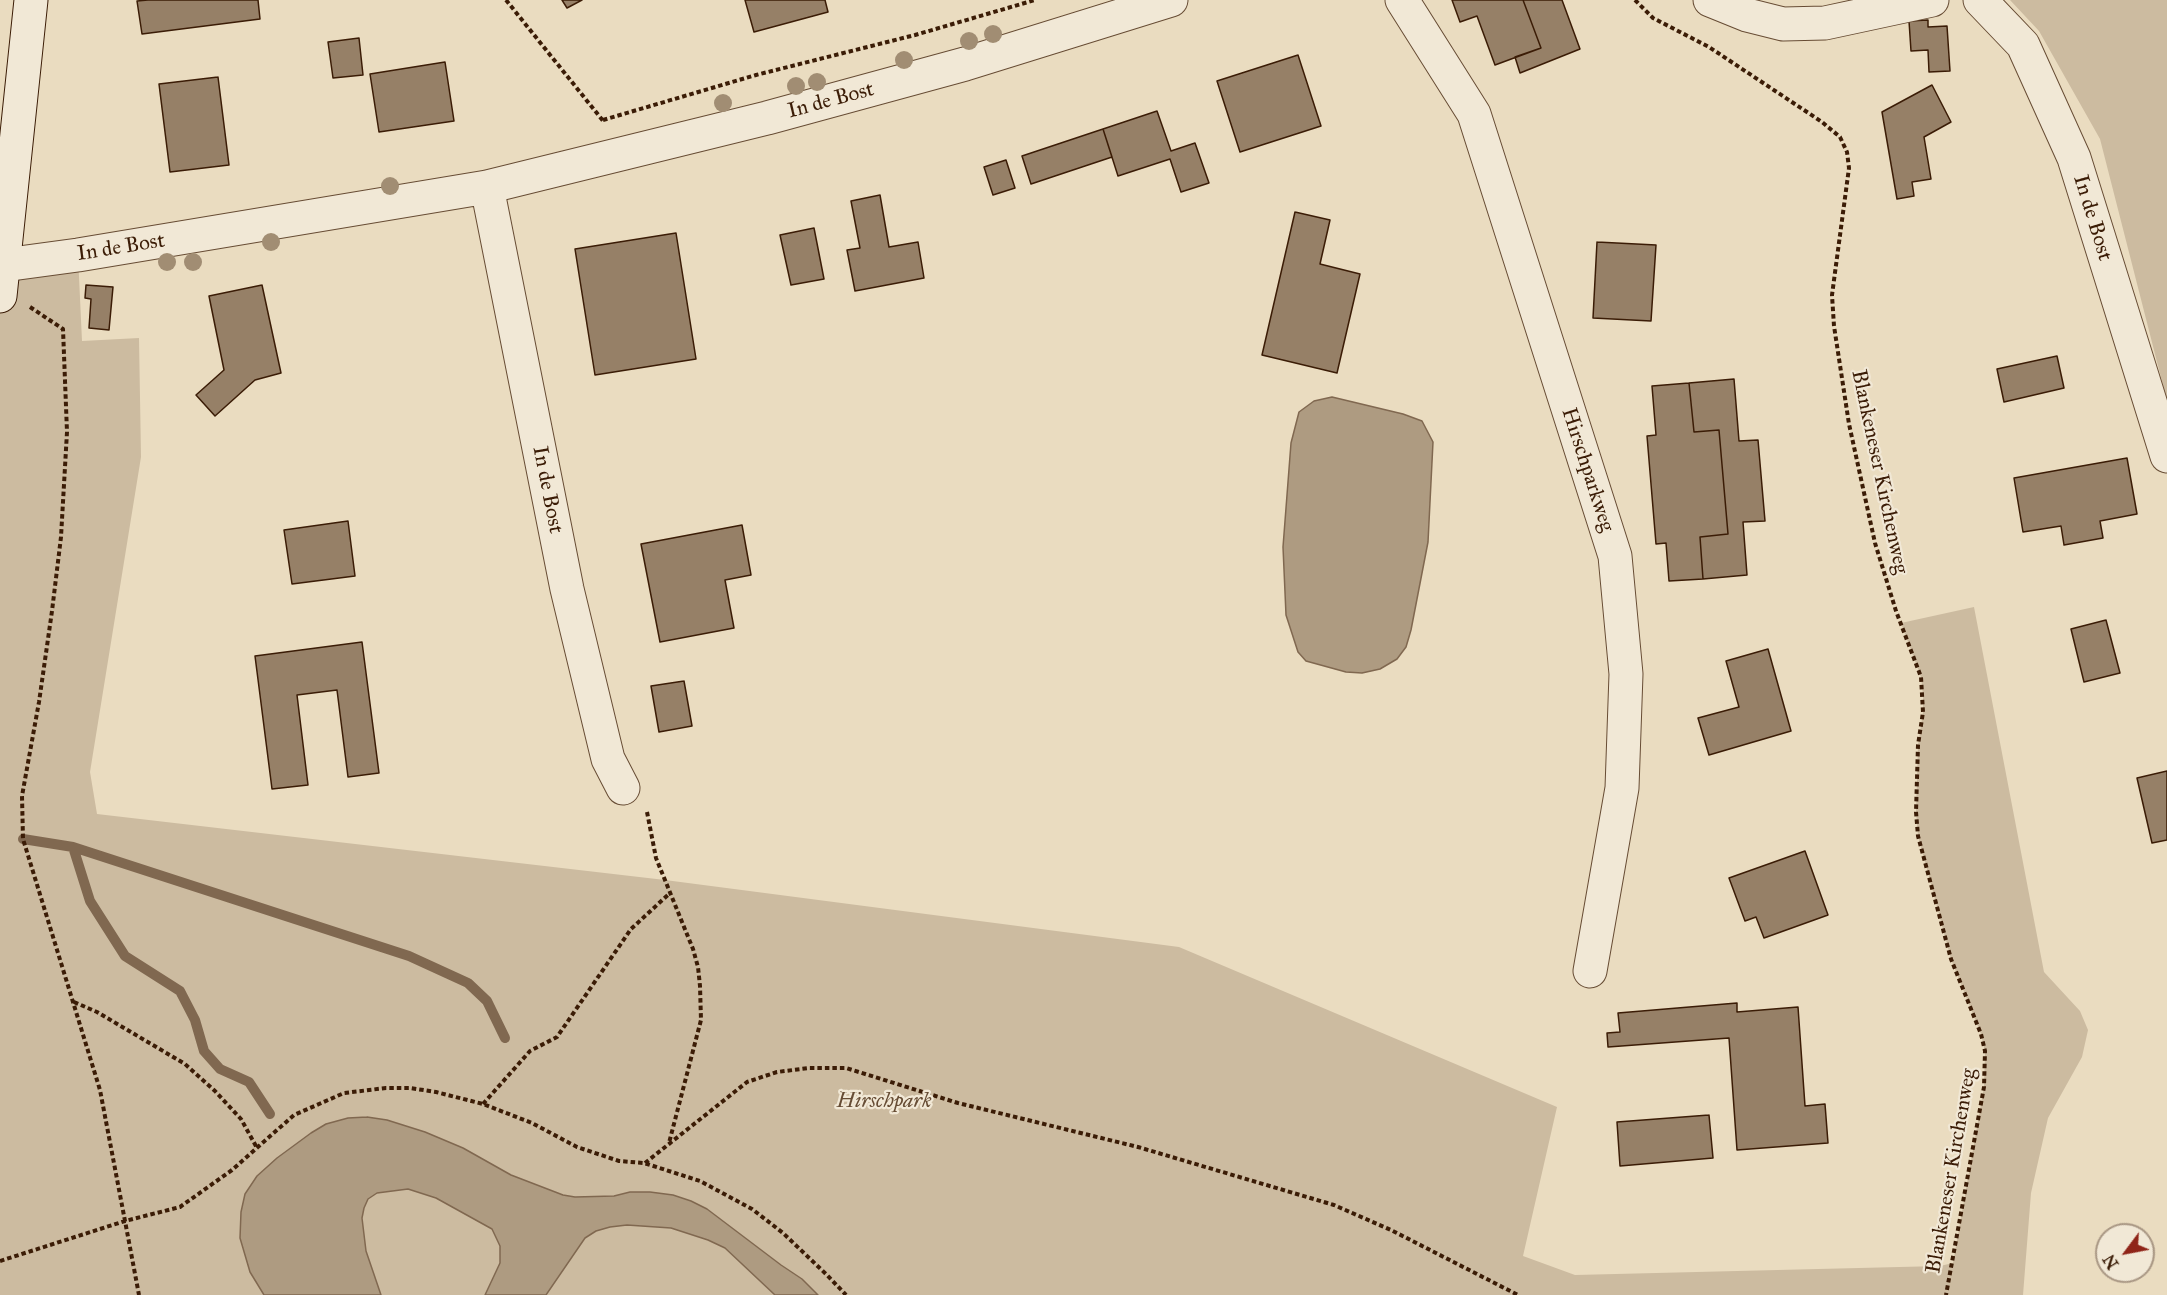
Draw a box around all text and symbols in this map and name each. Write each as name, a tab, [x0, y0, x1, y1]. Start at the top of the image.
street label: In de Bost	[785, 77, 877, 125]
street label: In de Bost	[2067, 172, 2117, 264]
street label: In de Bost	[75, 229, 167, 267]
street label: Blankeneser Kirchenweg	[1845, 368, 1913, 576]
street label: Hirschparkweg	[1555, 405, 1619, 535]
street label: In de Bost	[526, 444, 568, 536]
street label: Blankeneser Kirchenweg	[1922, 1066, 1982, 1276]
park label: Hirschpark	[837, 1089, 931, 1115]
north arrow	[2095, 1223, 2155, 1283]
text: N	[2099, 1251, 2123, 1273]

